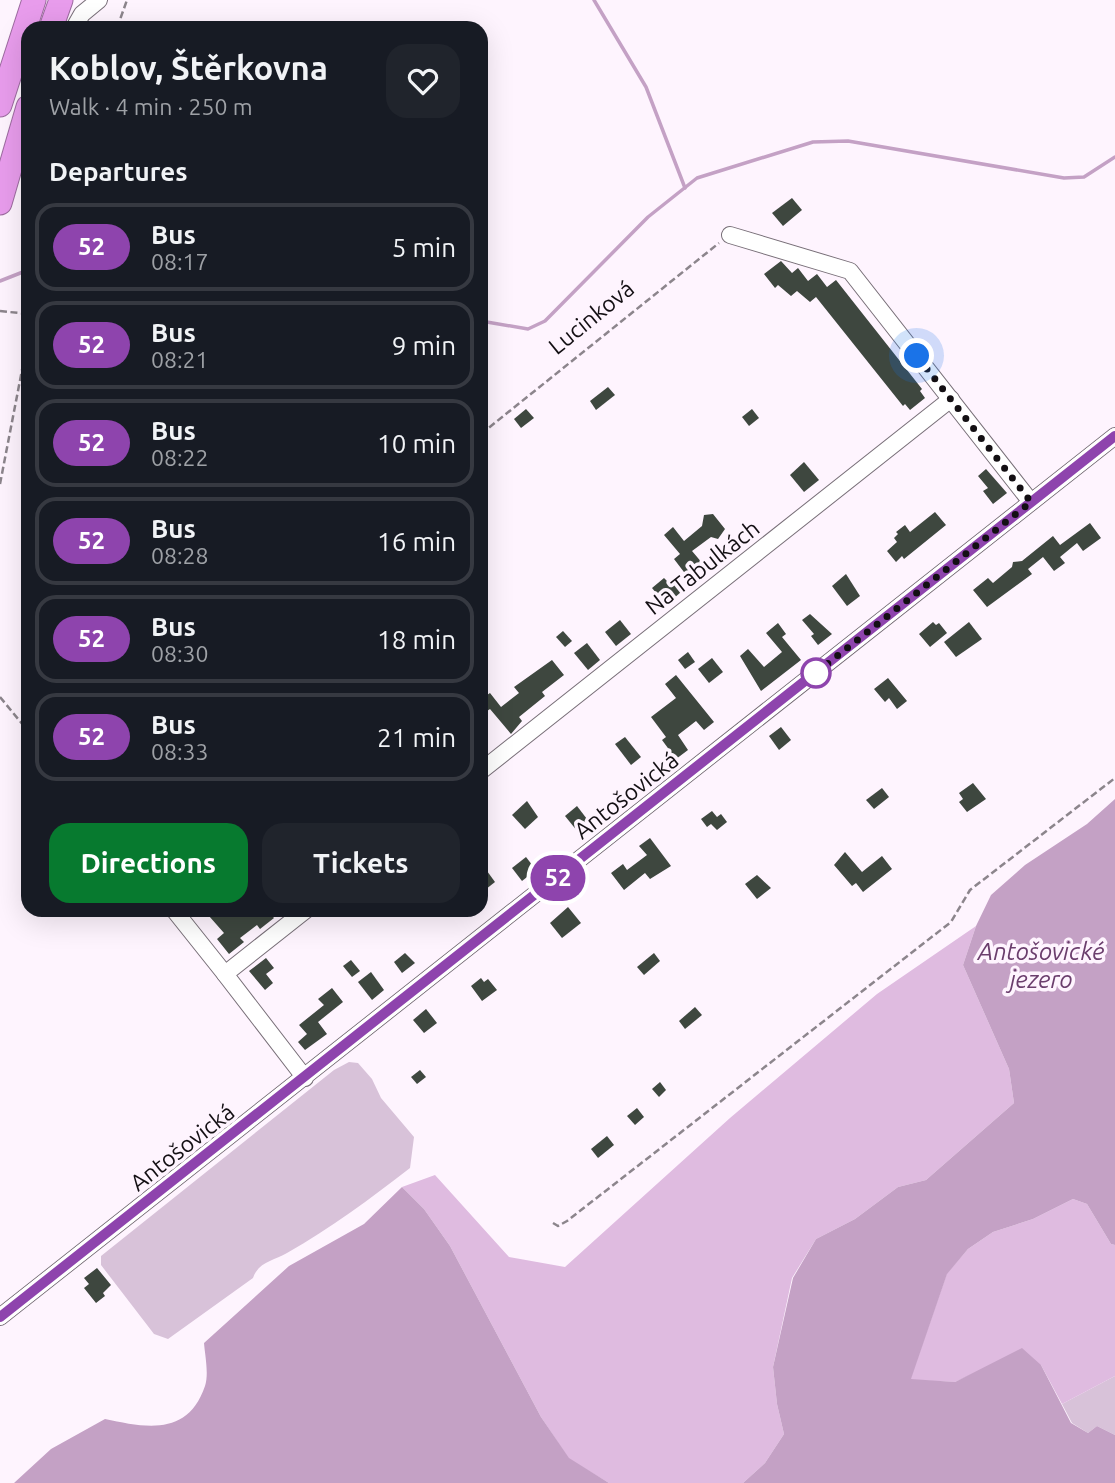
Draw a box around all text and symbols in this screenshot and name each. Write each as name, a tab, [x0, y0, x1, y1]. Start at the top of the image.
button: heart	[386, 44, 460, 118]
text: Koblov, Štěrkovna	[49, 49, 328, 86]
text: Walk · 4 min · 250 m	[49, 94, 253, 119]
text: Departures	[49, 157, 187, 186]
text: Bus	[151, 220, 196, 249]
text: 52	[78, 233, 105, 260]
text: 5 min	[392, 233, 456, 262]
text: 08:17	[151, 249, 209, 274]
street label: Lucinková	[544, 275, 638, 359]
text: Bus	[151, 318, 196, 347]
text: 52	[78, 331, 105, 358]
text: 9 min	[392, 331, 456, 360]
your location	[899, 338, 934, 373]
text: 08:21	[151, 347, 209, 372]
text: Bus	[151, 416, 196, 445]
text: 52	[78, 429, 105, 456]
text: 10 min	[377, 429, 456, 458]
text: 08:22	[151, 445, 209, 470]
text: Bus	[151, 514, 196, 543]
street label: Na Tabulkách	[640, 515, 764, 619]
text: 52	[78, 527, 105, 554]
text: 16 min	[377, 527, 456, 556]
text: 08:28	[151, 543, 209, 568]
text: Bus	[151, 612, 196, 641]
text: 52	[78, 625, 105, 652]
text: 18 min	[377, 625, 456, 654]
text: 08:30	[151, 641, 209, 666]
unlabelled marker	[801, 658, 831, 688]
text: Bus	[151, 710, 196, 739]
text: 52	[78, 723, 105, 750]
text: 21 min	[377, 723, 456, 752]
text: 08:33	[151, 739, 209, 764]
street label: Antošovická	[569, 747, 683, 843]
button: Directions	[49, 823, 248, 903]
button: Tickets	[262, 823, 460, 903]
line badge: 52	[526, 855, 590, 901]
text: 52	[544, 864, 572, 891]
water label: Antošovické jezero	[977, 938, 1104, 993]
street label: Antošovická	[125, 1099, 239, 1195]

